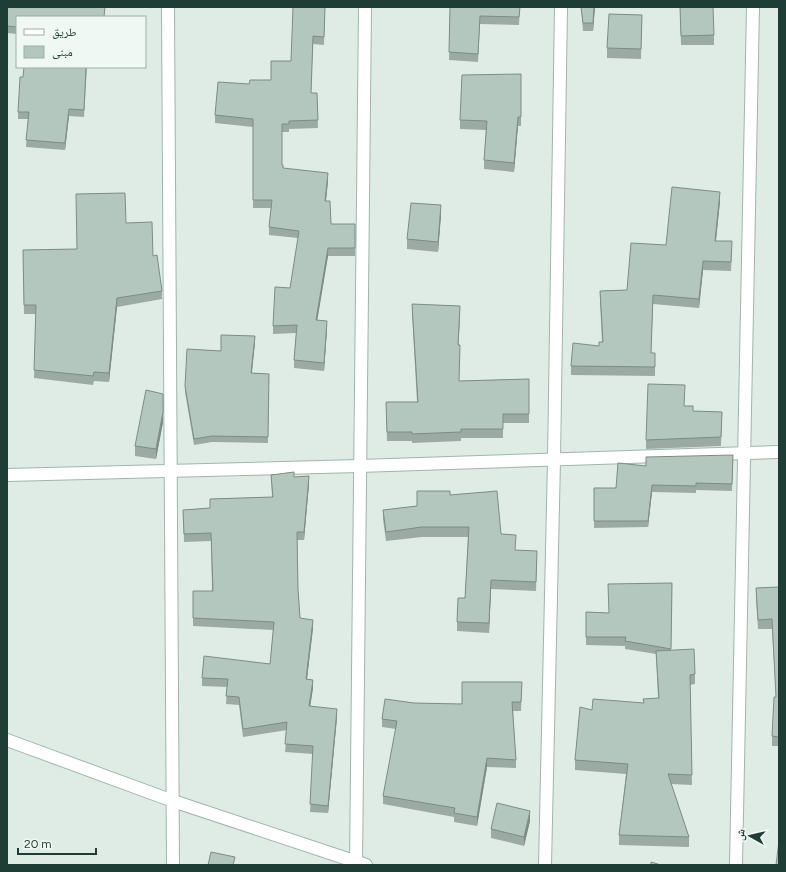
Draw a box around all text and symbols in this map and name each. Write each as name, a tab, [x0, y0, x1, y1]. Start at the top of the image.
legend	[16, 16, 146, 68]
text: طريق	[52, 25, 77, 39]
text: مبنى	[52, 45, 73, 59]
north arrow	[730, 816, 770, 856]
text: ش	[733, 828, 749, 842]
scale bar	[18, 830, 96, 856]
text: 20 m	[24, 837, 52, 851]

